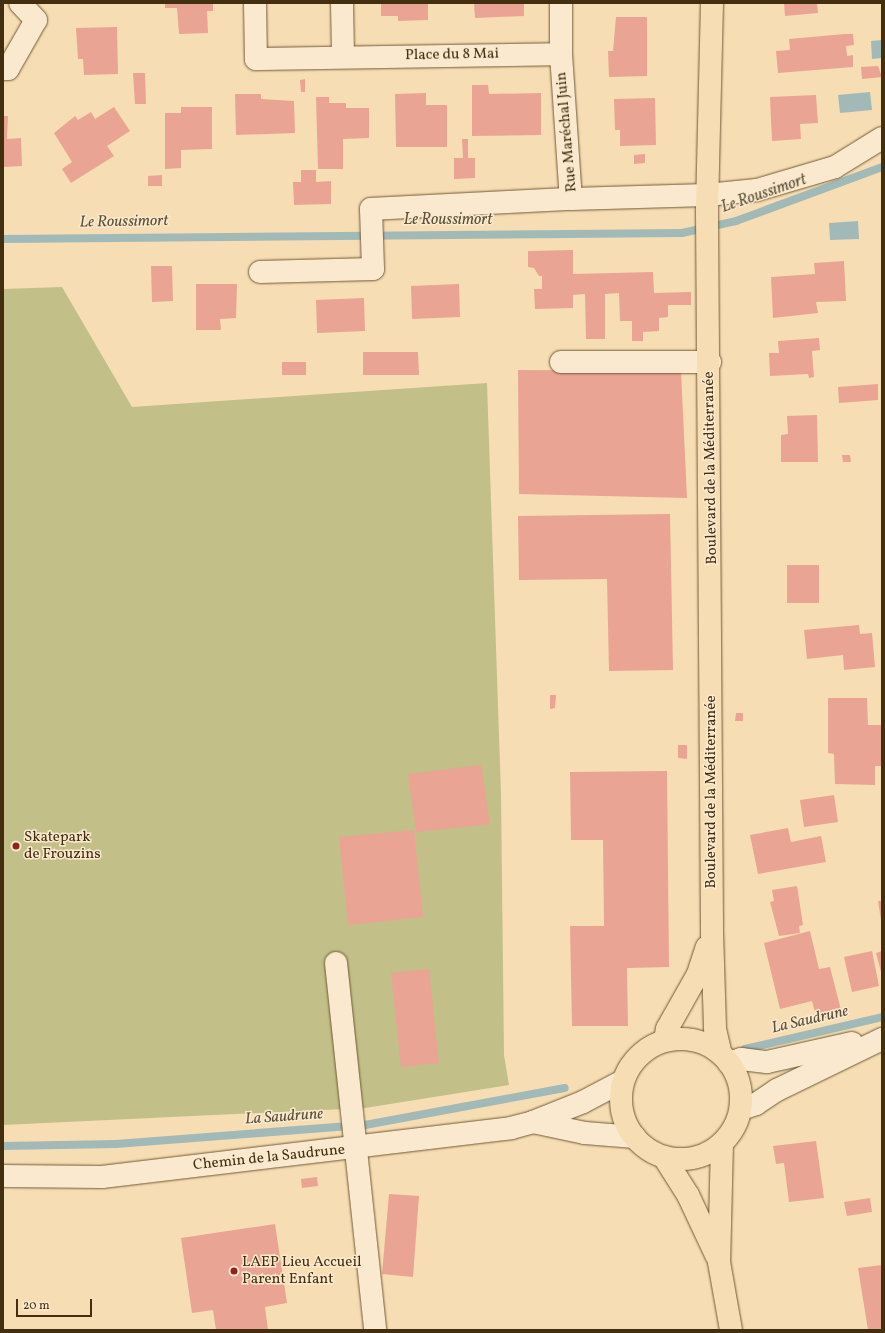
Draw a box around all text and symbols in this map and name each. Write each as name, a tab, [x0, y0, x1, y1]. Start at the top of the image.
street label: Place du 8 Mai	[405, 45, 499, 65]
street label: Rue Maréchal Juin	[553, 71, 581, 193]
water label: Le Roussimort	[719, 170, 809, 218]
water label: Le Roussimort	[404, 210, 492, 230]
water label: Le Roussimort	[79, 212, 169, 232]
street label: Boulevard de la Méditerranée	[700, 371, 722, 565]
street label: Boulevard de la Méditerranée	[703, 695, 721, 889]
place label: Skatepark de Frouzins	[24, 828, 101, 863]
marker: Skatepark de Frouzins	[11, 841, 21, 851]
water label: La Saudrune	[770, 1002, 850, 1038]
water label: La Saudrune	[244, 1105, 324, 1129]
street label: Chemin de la Saudrune	[192, 1141, 346, 1175]
place label: LAEP Lieu Accueil Parent Enfant	[242, 1253, 361, 1288]
marker: LAEP Lieu Accueil Parent Enfant	[229, 1266, 239, 1276]
scale bar	[18, 1291, 94, 1317]
text: 20 m	[23, 1298, 50, 1314]

